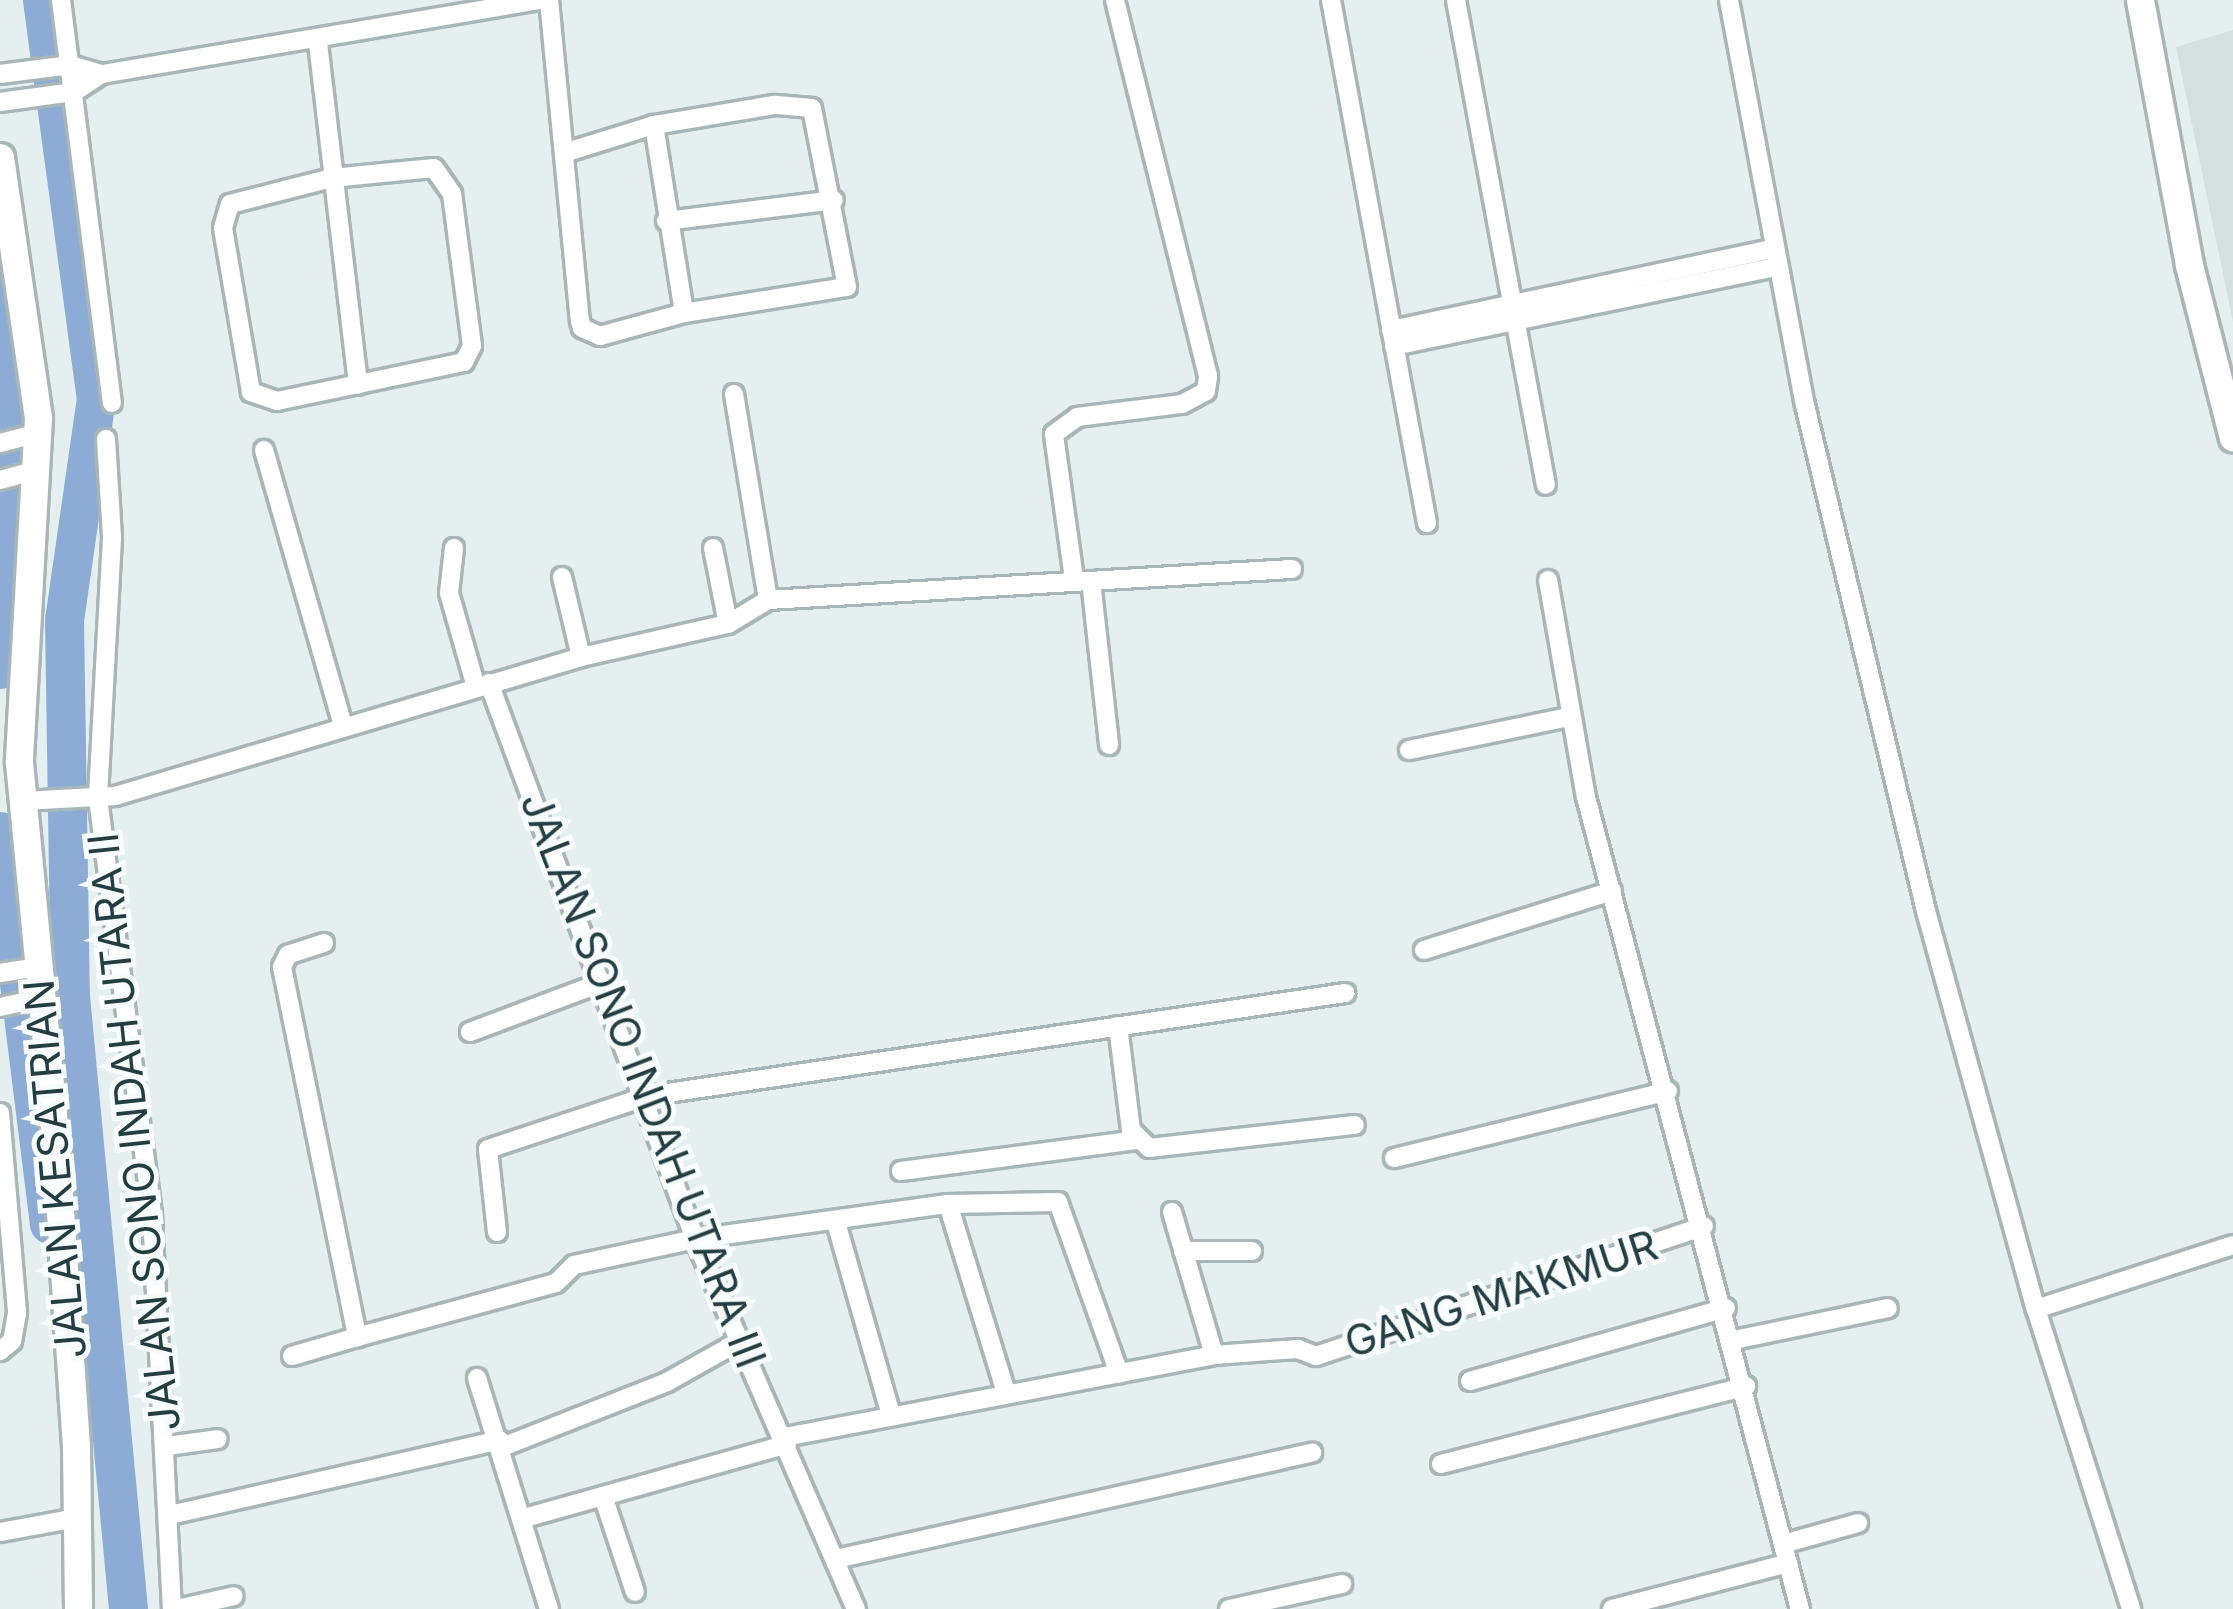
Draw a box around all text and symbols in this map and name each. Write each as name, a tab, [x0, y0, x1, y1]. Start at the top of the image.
street label: JALAN SONO INDAH UTARA III	[510, 785, 776, 1375]
street label: JALAN SONO INDAH UTARA II	[78, 831, 190, 1433]
street label: JALAN KESATRIAN	[13, 977, 97, 1361]
street label: GANG MAKMUR	[1338, 1220, 1664, 1368]

